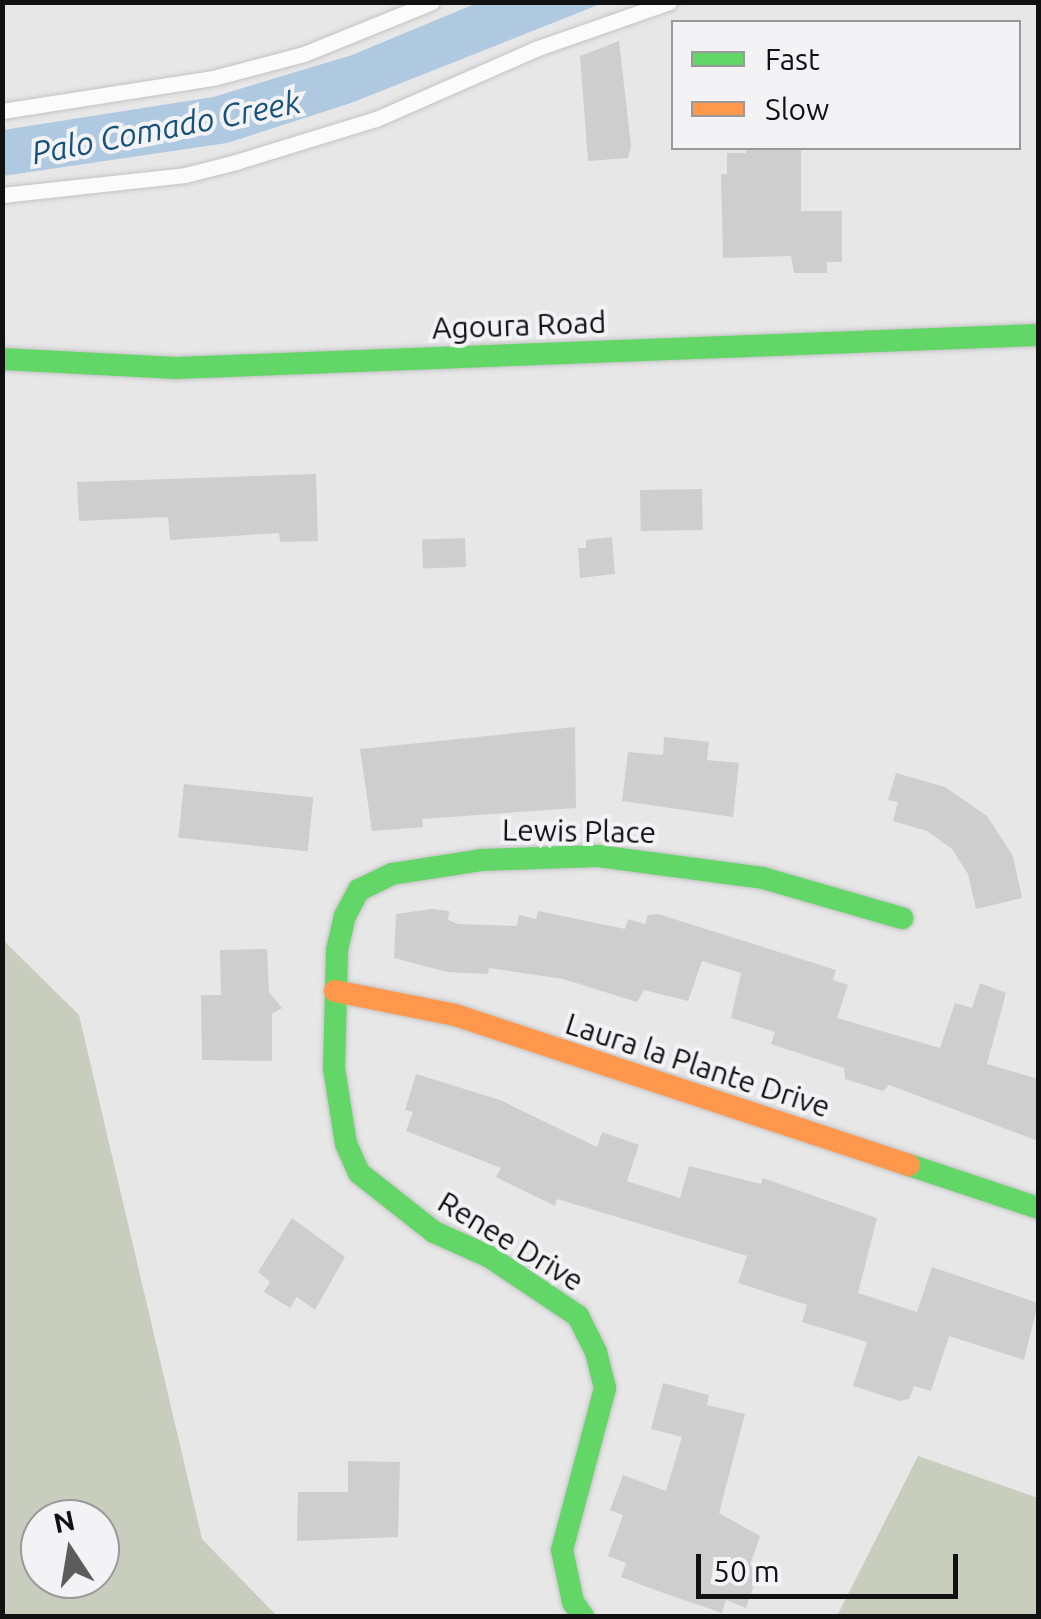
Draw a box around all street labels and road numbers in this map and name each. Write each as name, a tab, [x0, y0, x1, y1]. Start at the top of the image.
street label: Agoura Road	[431, 304, 607, 346]
street label: Lewis Place	[502, 812, 656, 850]
street label: Laura la Plante Drive	[561, 1005, 835, 1125]
street label: Renee Drive	[432, 1184, 590, 1298]

